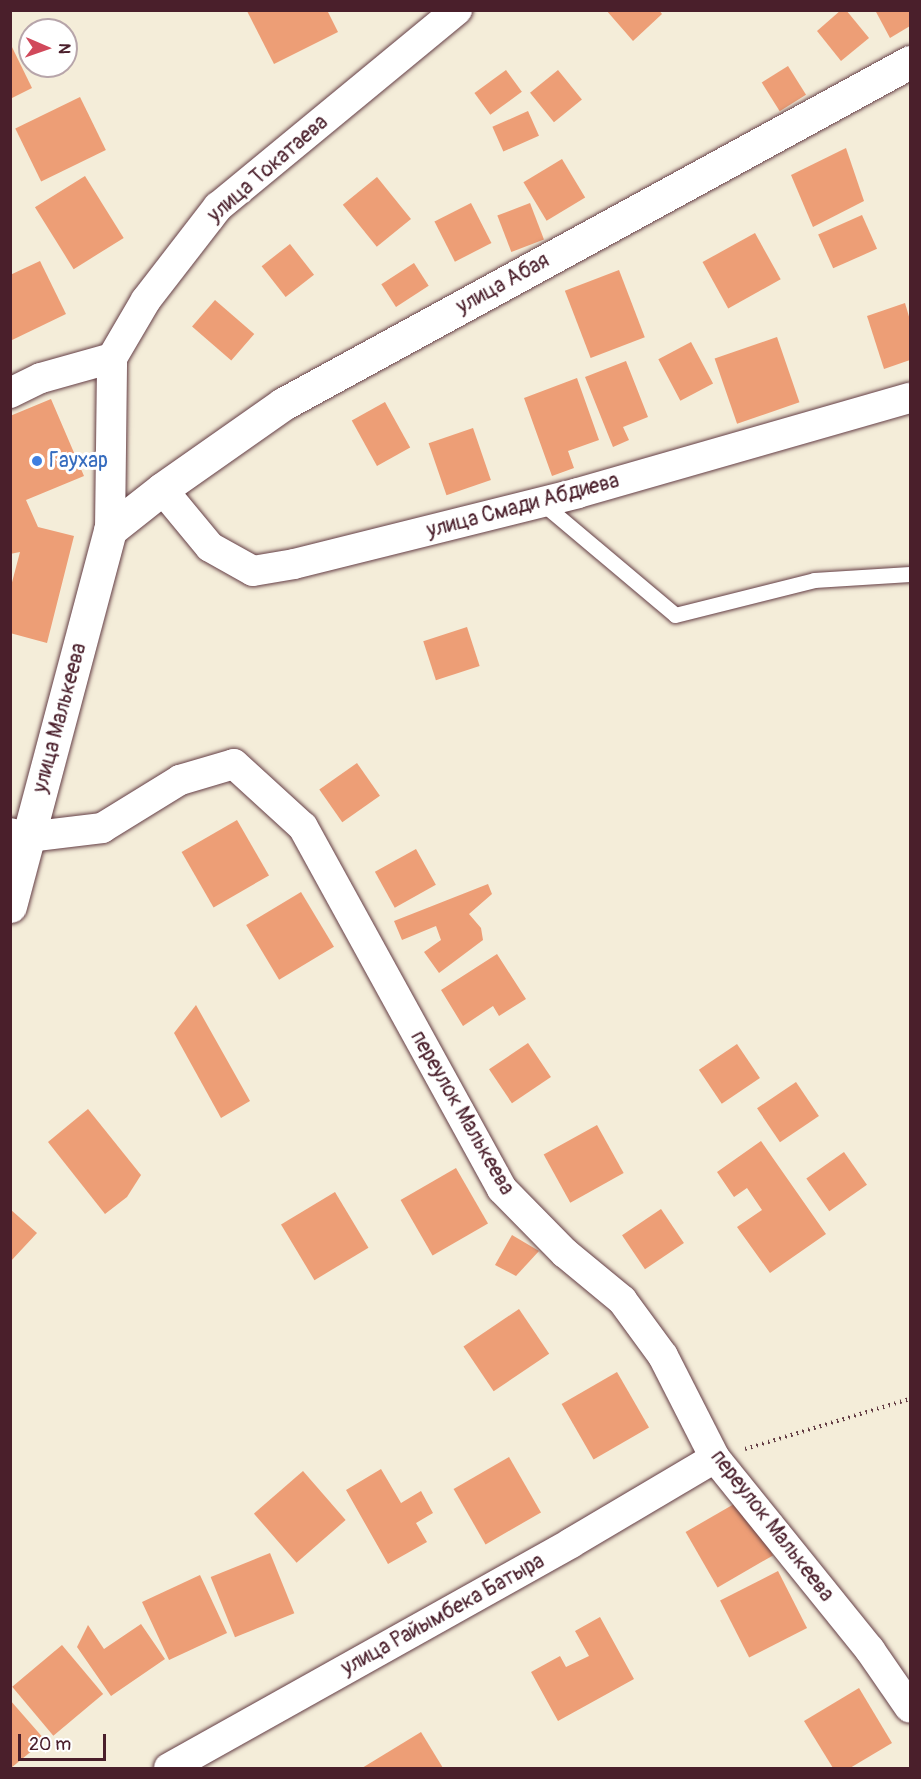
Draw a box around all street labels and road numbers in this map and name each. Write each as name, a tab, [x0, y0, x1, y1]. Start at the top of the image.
street label: улица Токатаева	[203, 110, 333, 228]
street label: улица Абая	[452, 248, 554, 320]
street label: улица Смади Абдиева	[424, 468, 622, 544]
street label: улица Малькеева	[28, 640, 92, 796]
street label: переулок Малькеева	[405, 1026, 519, 1200]
street label: переулок Малькеева	[705, 1445, 839, 1607]
street label: улица Райымбека Батыра	[337, 1549, 549, 1681]

